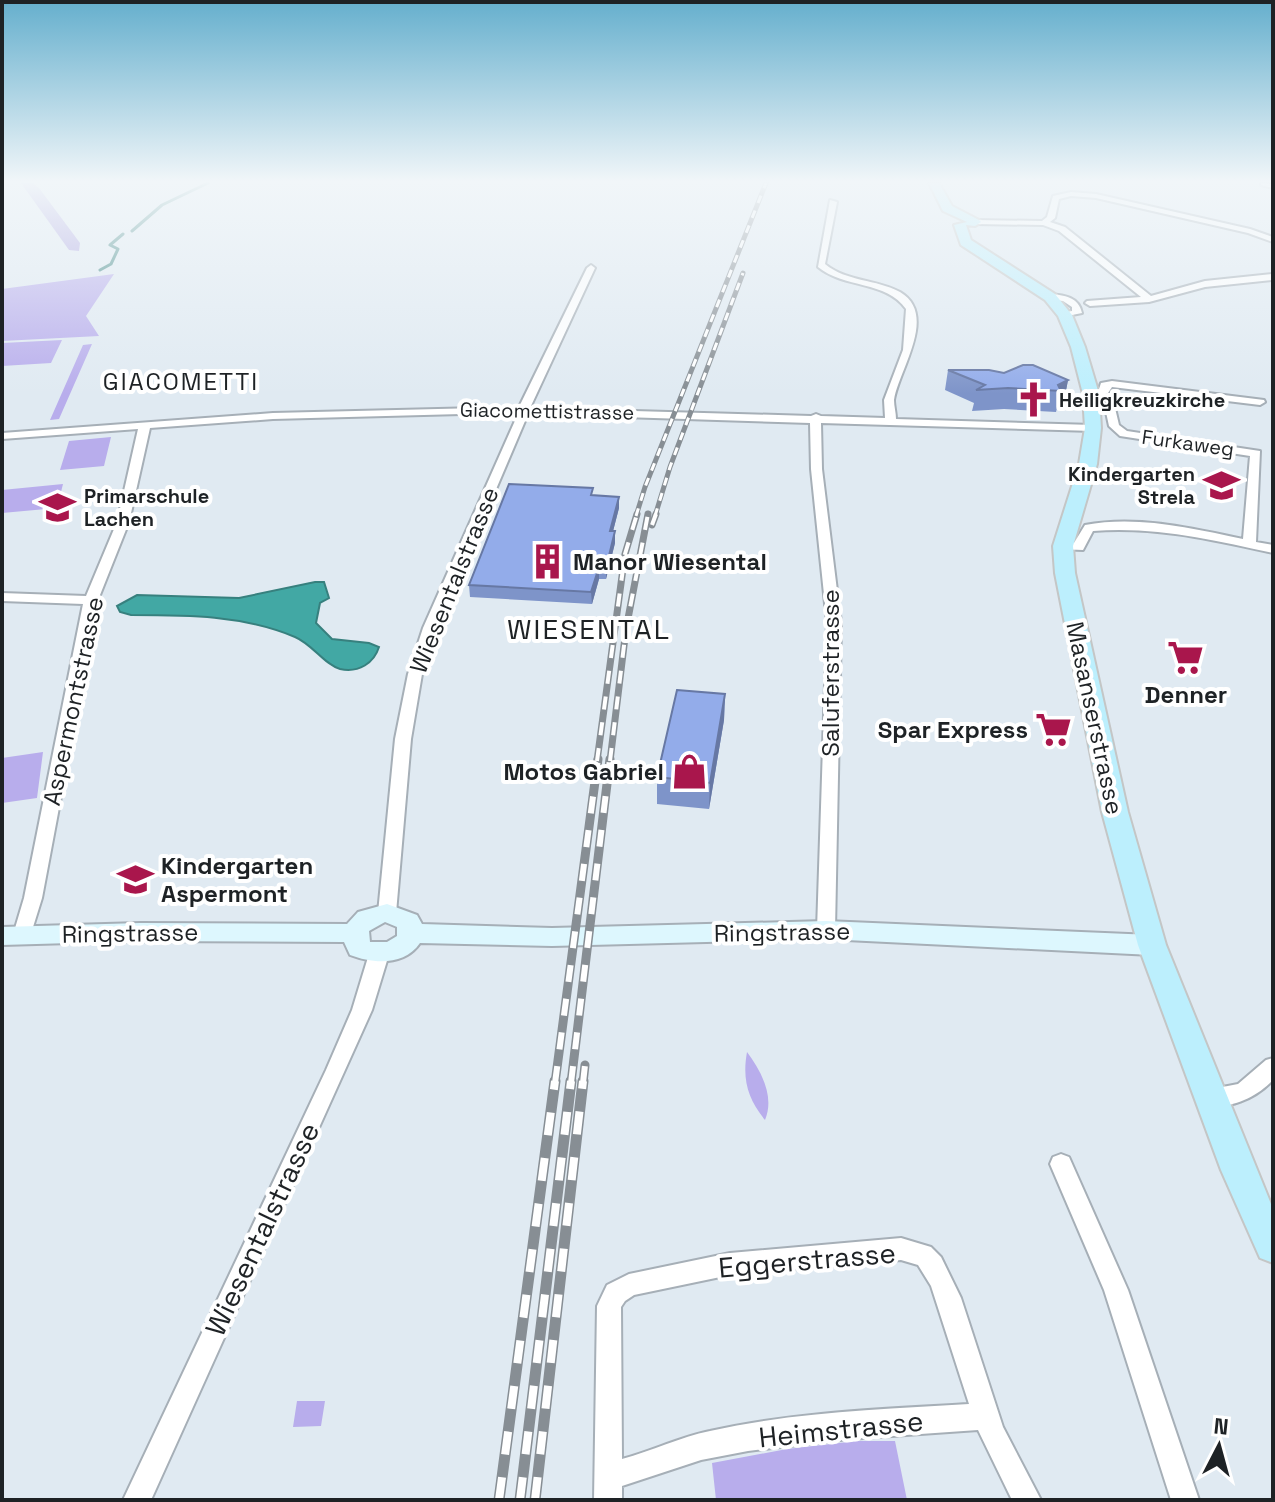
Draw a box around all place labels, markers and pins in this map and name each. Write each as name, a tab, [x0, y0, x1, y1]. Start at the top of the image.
church icon: Heiligkreuzkirche	[1014, 381, 1052, 419]
place label: Heiligkreuzkirche	[1059, 387, 1225, 413]
place label: Kindergarten Strela	[1068, 461, 1195, 510]
school or university icon: Kindergarten Strela	[1202, 467, 1240, 505]
place label: Primarschule Lachen	[84, 483, 209, 532]
school or university icon: Primarschule Lachen	[39, 488, 77, 526]
building icon: Manor Wiesental	[528, 542, 566, 580]
place label: Manor Wiesental	[573, 546, 767, 577]
supermarket icon: Denner	[1167, 638, 1205, 676]
place label: Denner	[1145, 679, 1227, 710]
supermarket icon: Spar Express	[1035, 710, 1073, 748]
place label: Spar Express	[878, 714, 1028, 745]
shop icon: Motos Gabriel	[671, 752, 709, 790]
place label: Motos Gabriel	[503, 756, 664, 787]
place label: Kindergarten Aspermont	[161, 850, 313, 909]
school or university icon: Kindergarten Aspermont	[116, 860, 154, 898]

